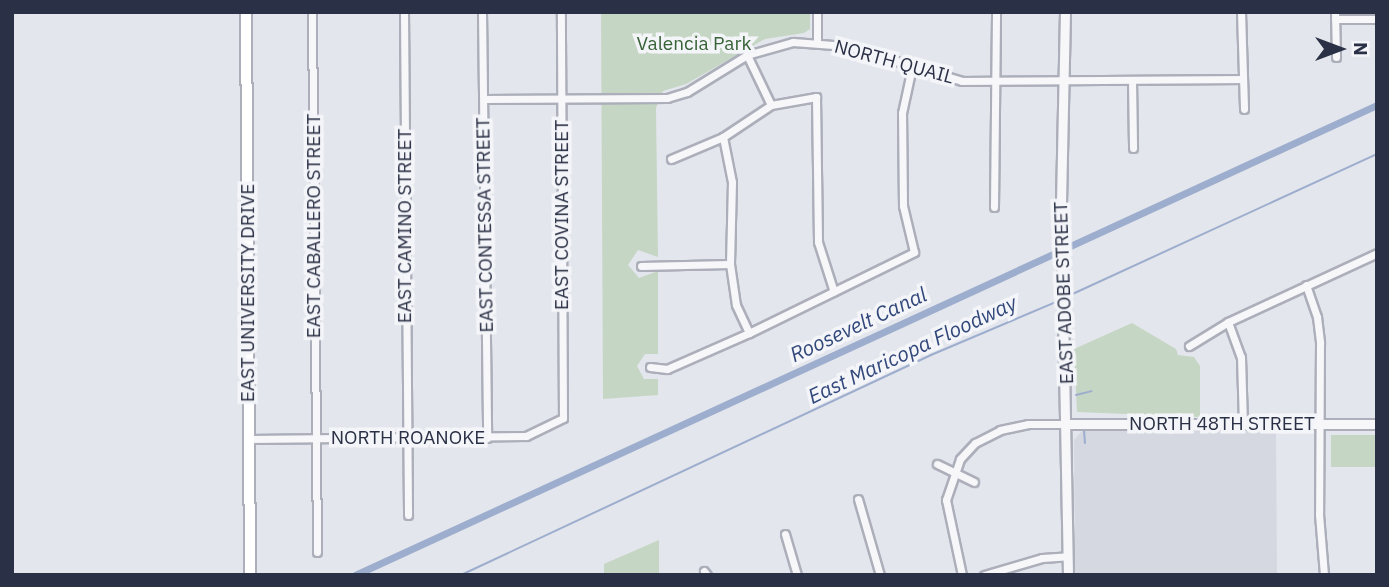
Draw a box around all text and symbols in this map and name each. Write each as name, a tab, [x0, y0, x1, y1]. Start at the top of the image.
north arrow	[1305, 14, 1375, 84]
park label: Valencia Park	[637, 33, 751, 55]
street label: NORTH QUAIL	[832, 35, 956, 89]
text: N	[1349, 42, 1373, 56]
street label: EAST CABALLERO STREET	[303, 114, 325, 338]
street label: EAST CONTESSA STREET	[472, 117, 498, 333]
street label: EAST COVINA STREET	[551, 120, 573, 310]
street label: EAST CAMINO STREET	[394, 129, 416, 323]
street label: EAST UNIVERSITY DRIVE	[237, 184, 259, 402]
street label: EAST ADOBE STREET	[1049, 201, 1079, 385]
water label: Roosevelt Canal	[785, 281, 931, 367]
water label: East Maricopa Floodway	[804, 289, 1020, 409]
street label: NORTH 48TH STREET	[1129, 413, 1315, 435]
street label: NORTH ROANOKE	[331, 427, 485, 449]

